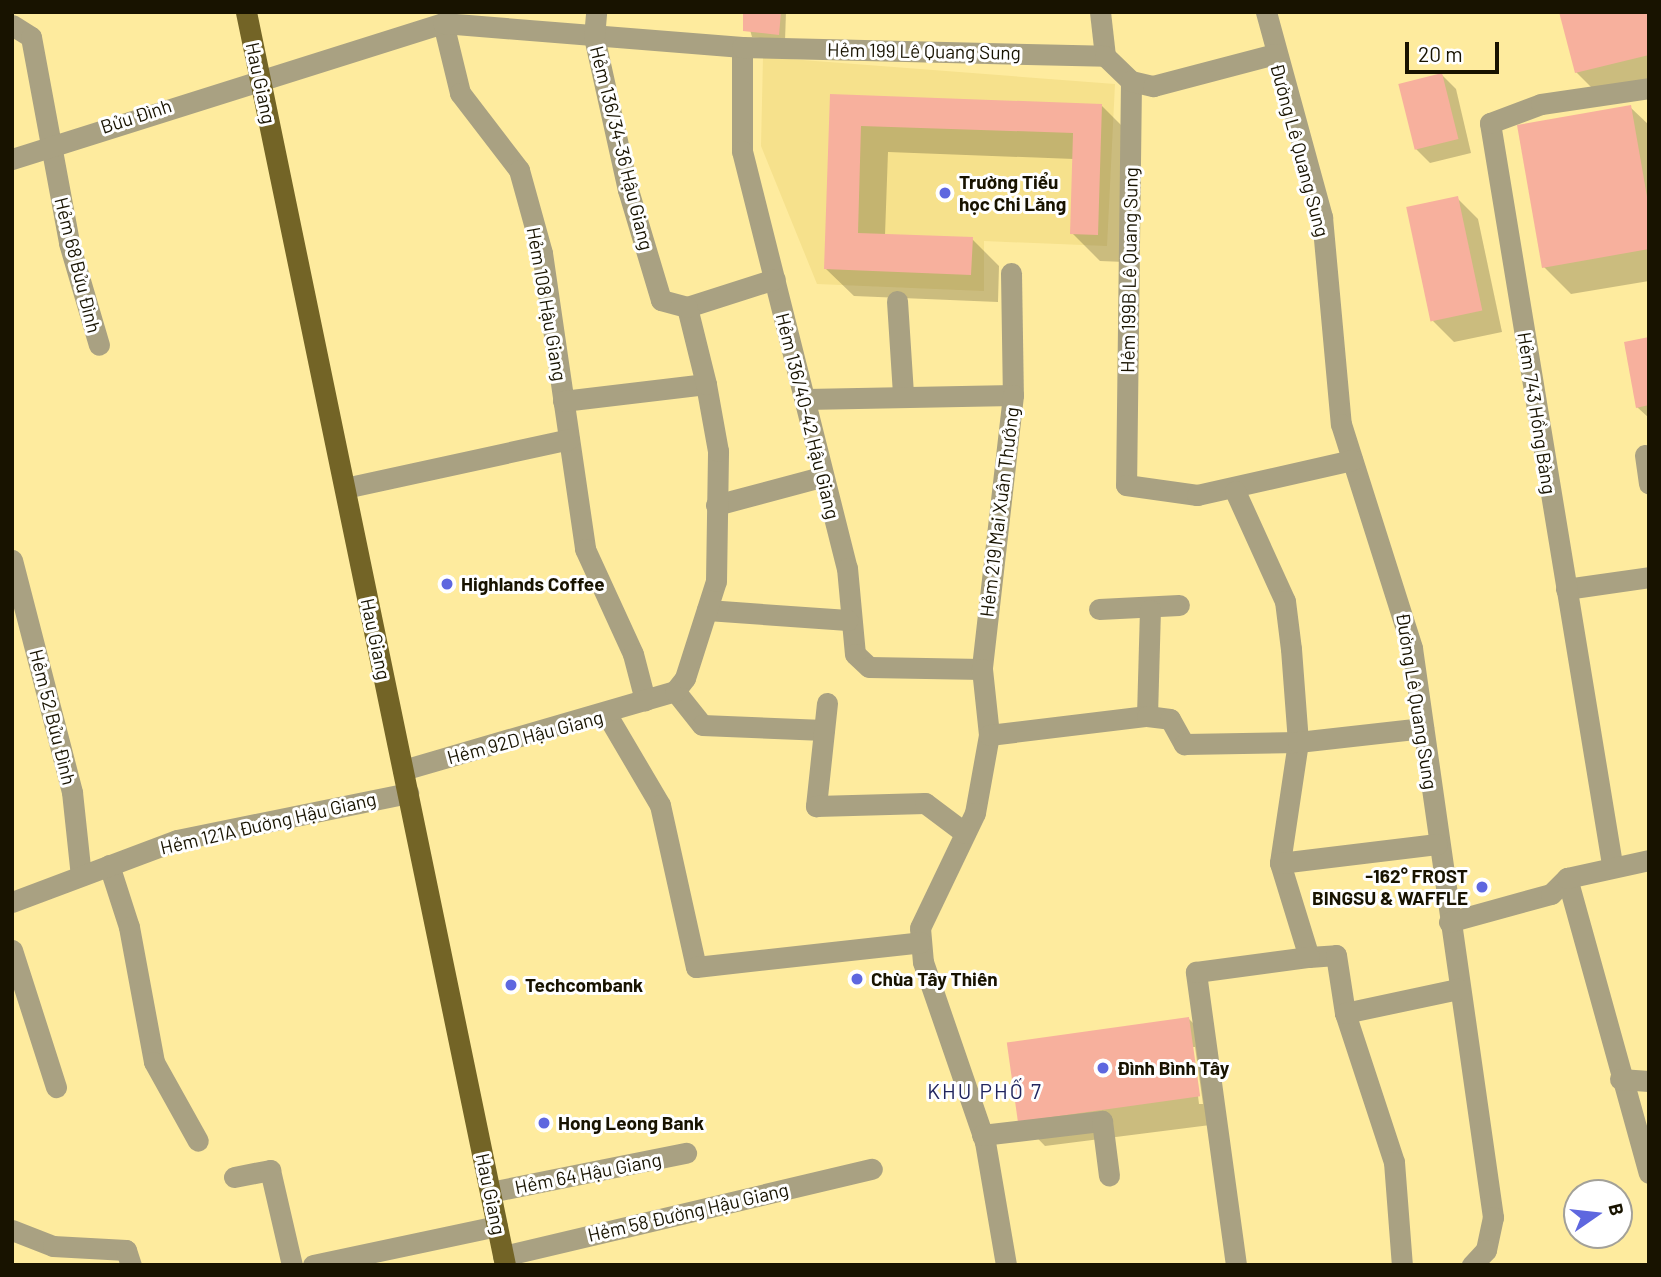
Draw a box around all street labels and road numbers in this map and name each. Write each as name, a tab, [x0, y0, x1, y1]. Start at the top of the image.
street label: Hẻm 199 Lê Quang Sung	[827, 38, 1021, 64]
street label: Hau Giang	[241, 40, 281, 126]
street label: Hẻm 136/34-36 Hậu Giang	[586, 44, 658, 252]
street label: Đường Lê Quang Sung	[1266, 61, 1334, 239]
street label: Bửu Đình	[98, 94, 174, 138]
street label: Hẻm 199B Lê Quang Sung	[1116, 167, 1142, 373]
street label: Hẻm 68 Bửu Đình	[50, 195, 106, 335]
street label: Hẻm 108 Hậu Giang	[522, 225, 572, 383]
street label: Hẻm 136/40-42 Hậu Giang	[771, 311, 845, 521]
street label: Hẻm 743 Hồng Bàng	[1513, 330, 1561, 496]
street label: Hẻm 219 Mai Xuân Thưởng	[975, 406, 1023, 618]
street label: Hau Giang	[356, 596, 396, 682]
street label: Đường Lê Quang Sung	[1392, 611, 1442, 791]
street label: Hẻm 52 Bửu Đình	[25, 647, 81, 787]
street label: Hẻm 92D Hậu Giang	[445, 705, 605, 769]
street label: Hẻm 121A Đường Hậu Giang	[158, 787, 378, 859]
street label: Hẻm 64 Hậu Giang	[513, 1148, 663, 1198]
street label: Hau Giang	[471, 1151, 511, 1237]
street label: Hẻm 58 Đường Hậu Giang	[585, 1178, 791, 1246]

